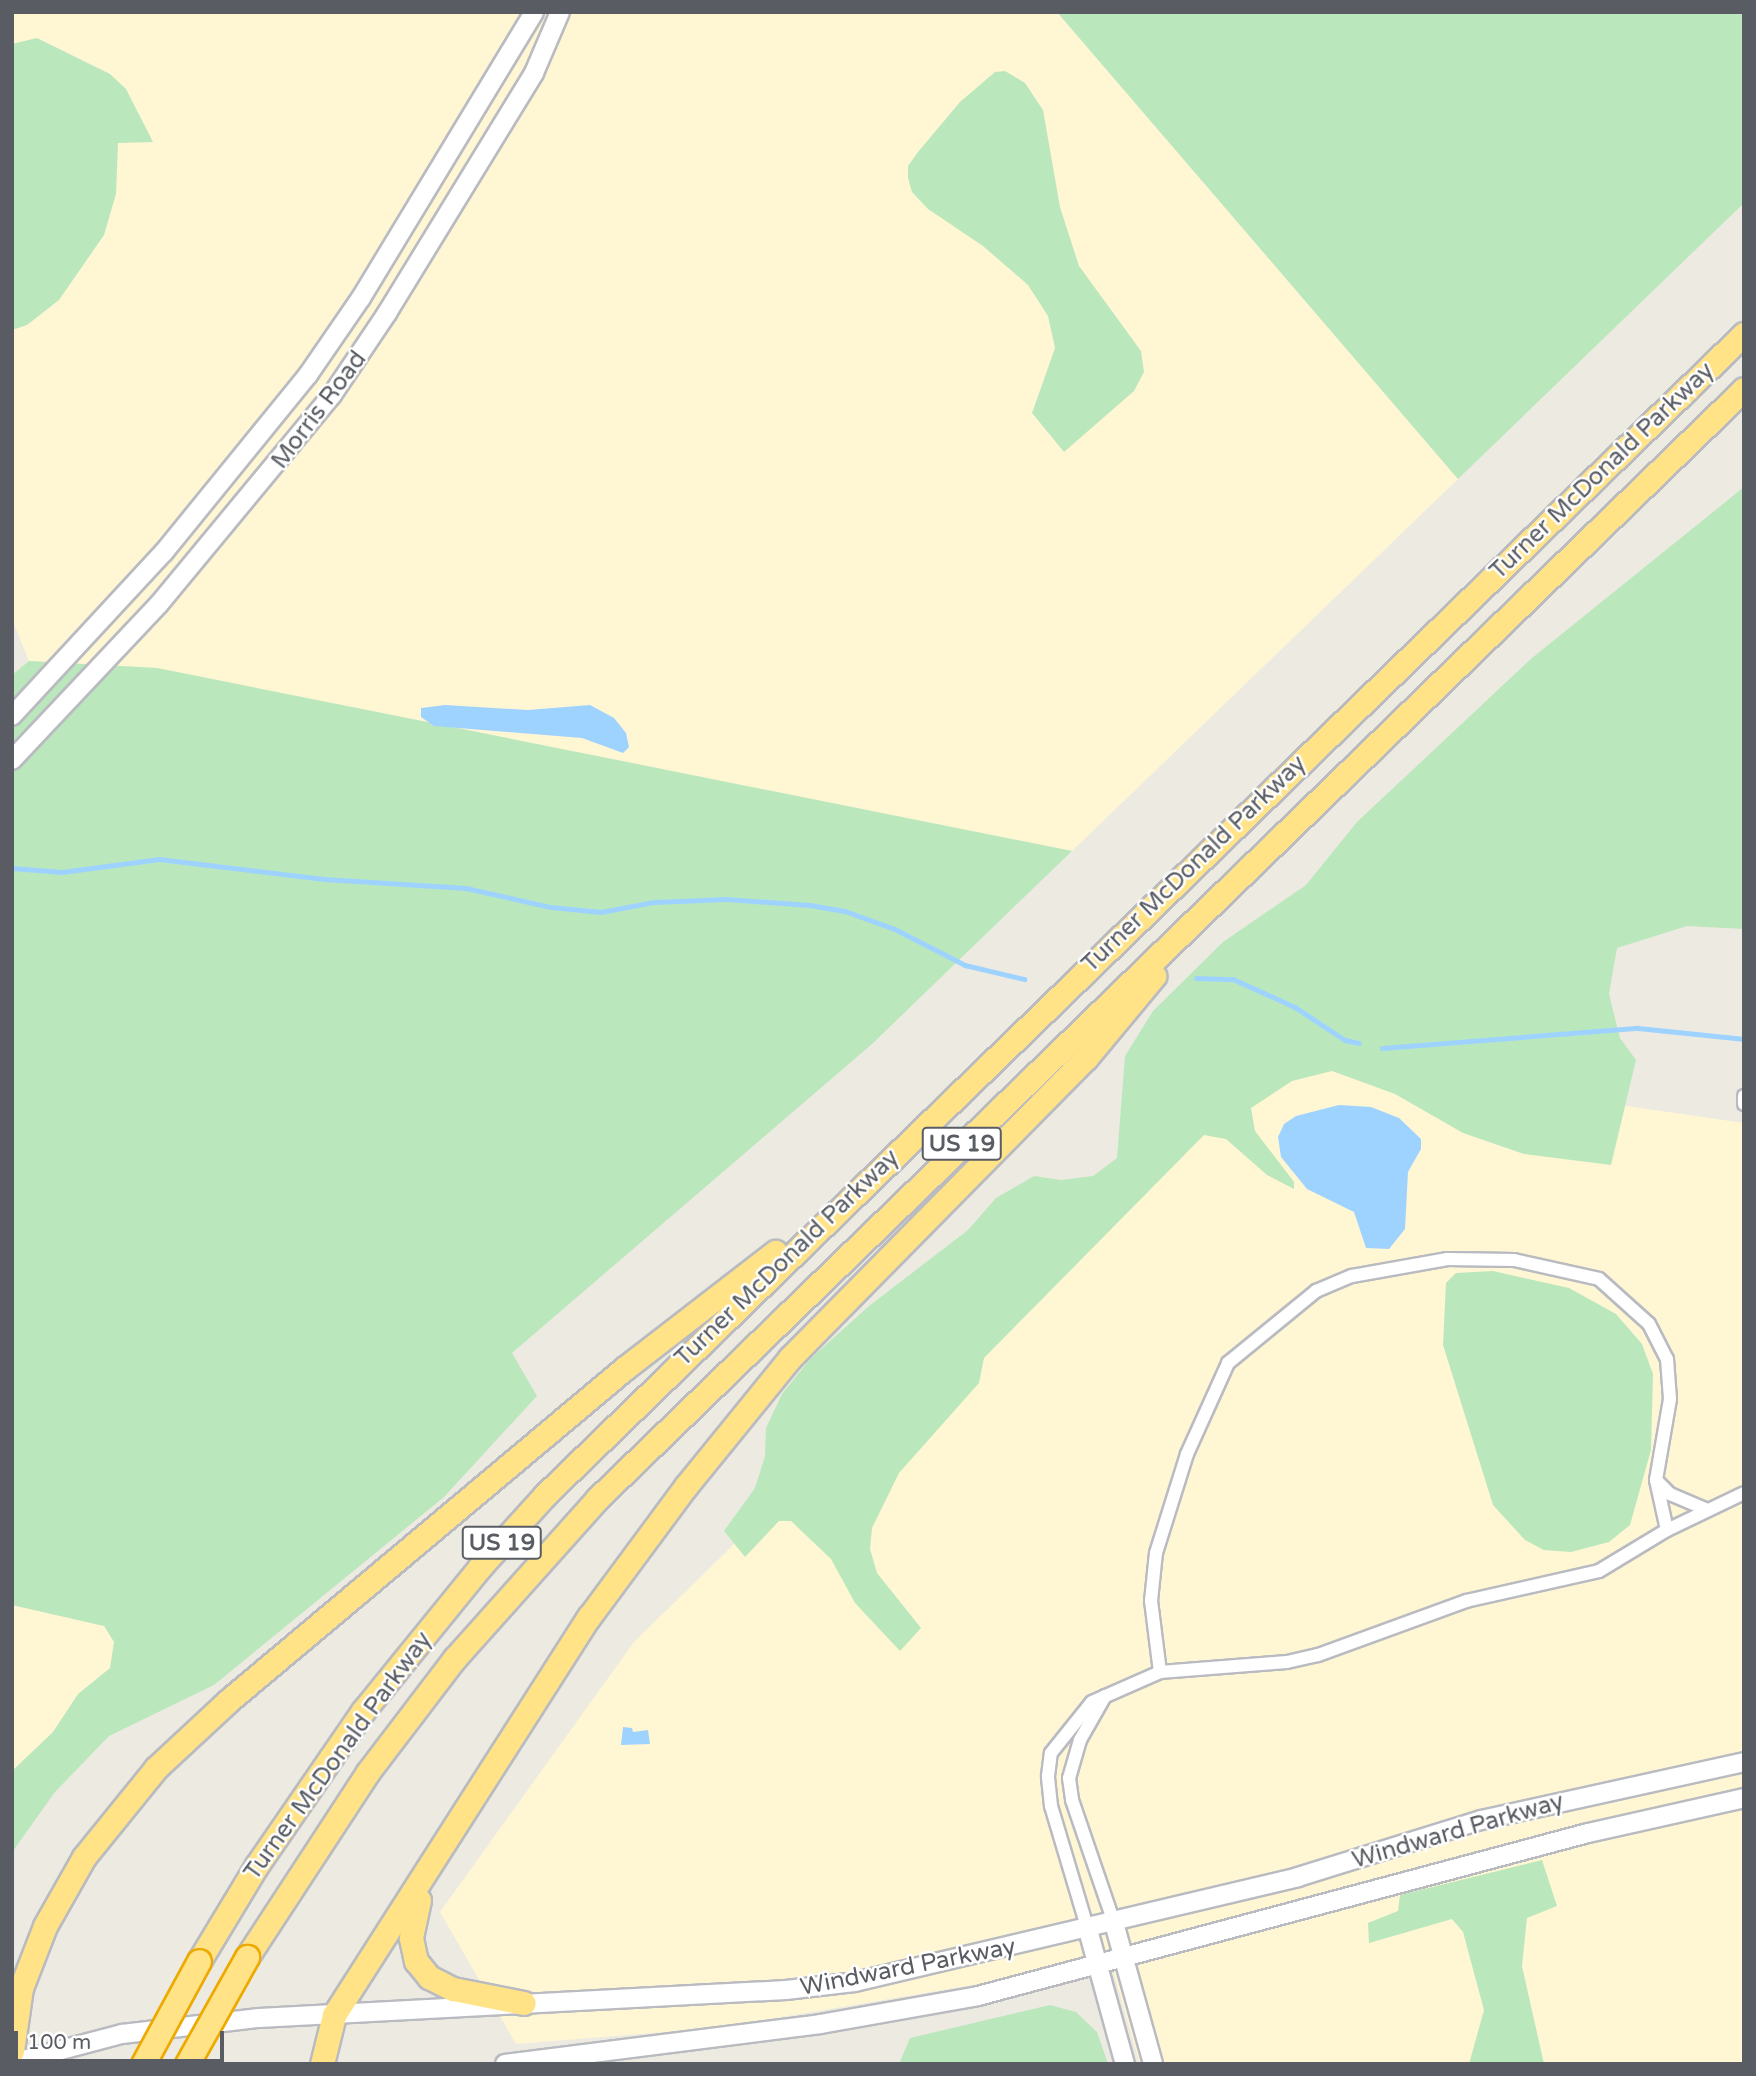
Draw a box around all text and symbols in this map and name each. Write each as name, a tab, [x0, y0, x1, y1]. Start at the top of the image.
street label: Morris Road	[265, 345, 373, 475]
street label: Turner McDonald Parkway	[1484, 356, 1720, 586]
street label: Turner McDonald Parkway	[1076, 749, 1312, 979]
road number: US 19	[922, 1124, 1002, 1163]
street label: Turner McDonald Parkway	[669, 1143, 905, 1373]
road number: US 19	[462, 1524, 542, 1562]
street label: Turner McDonald Parkway	[238, 1626, 438, 1886]
street label: Windward Parkway	[1349, 1787, 1567, 1875]
street label: Windward Parkway	[798, 1932, 1018, 2002]
scale bar	[18, 2016, 228, 2060]
text: 100 m	[27, 2030, 91, 2055]

